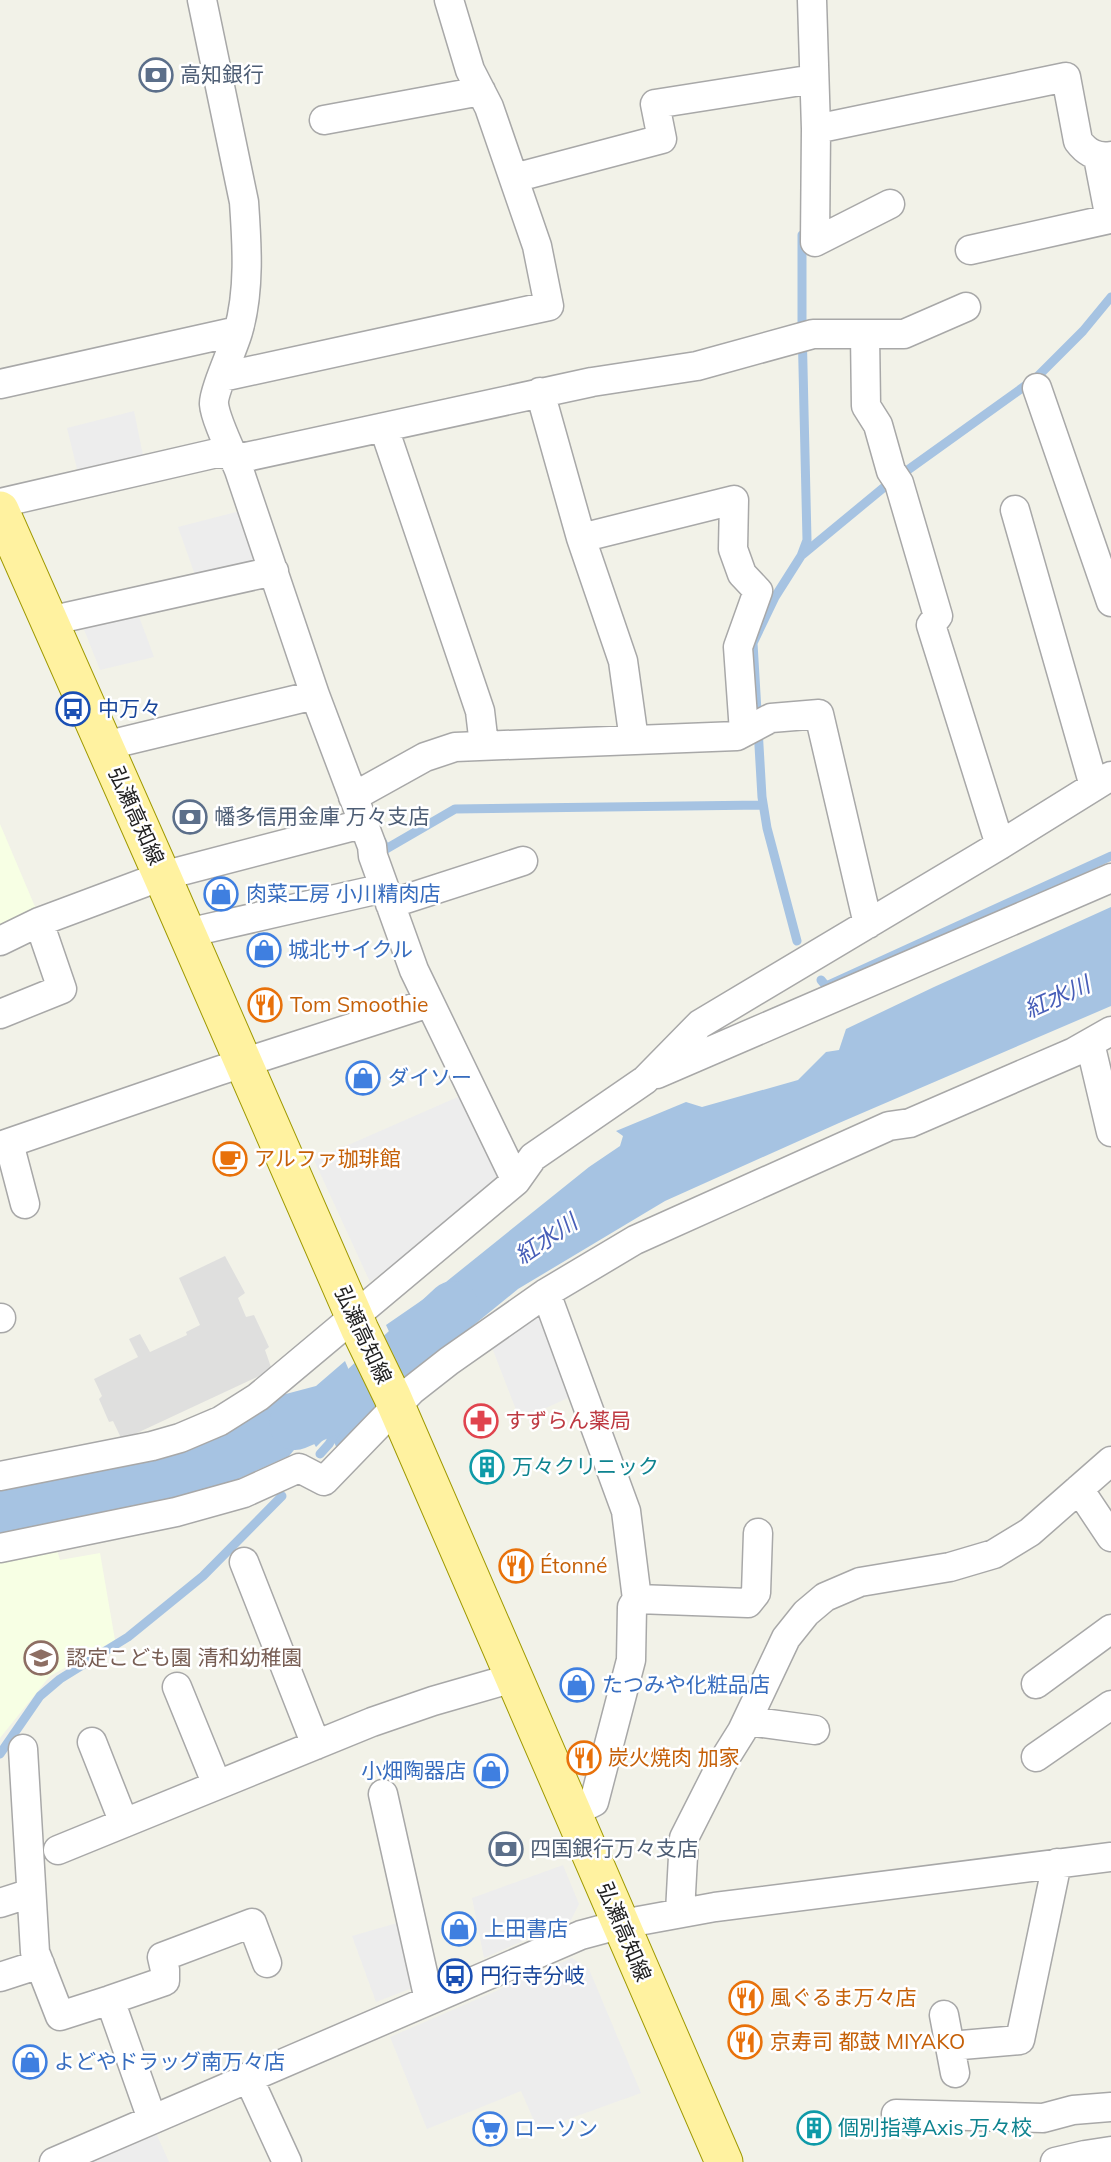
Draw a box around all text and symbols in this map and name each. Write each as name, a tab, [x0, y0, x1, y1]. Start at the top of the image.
bank icon: 高知銀行	[137, 56, 175, 94]
place label: 高知銀行	[180, 61, 264, 87]
bus stop icon: 中万々	[54, 690, 92, 728]
place label: 中万々	[98, 695, 161, 721]
street label: 弘瀬高知線	[104, 762, 170, 869]
bank icon: 幡多信用金庫 万々支店	[171, 798, 209, 836]
place label: 幡多信用金庫 万々支店	[214, 803, 429, 829]
shop icon: 肉菜工房 小川精肉店	[202, 875, 240, 913]
place label: 肉菜工房 小川精肉店	[246, 880, 440, 906]
shop icon: 城北サイクル	[245, 931, 283, 969]
place label: 城北サイクル	[288, 936, 413, 962]
water label: 紅水川	[1019, 968, 1097, 1024]
restaurant icon: Tom Smoothie	[246, 986, 284, 1024]
place label: Tom Smoothie	[290, 991, 428, 1017]
shop icon: ダイソー	[344, 1059, 382, 1097]
place label: ダイソー	[388, 1064, 472, 1090]
cafe icon: アルファ珈琲館	[211, 1140, 249, 1178]
place label: アルファ珈琲館	[254, 1145, 401, 1171]
water label: 紅水川	[509, 1206, 585, 1270]
street label: 弘瀬高知線	[330, 1282, 398, 1388]
pharmacy icon: すずらん薬局	[462, 1402, 500, 1440]
place label: すずらん薬局	[505, 1407, 631, 1433]
building icon: 万々クリニック	[468, 1448, 506, 1486]
place label: 万々クリニック	[512, 1453, 659, 1479]
restaurant icon: Étonné	[497, 1547, 535, 1585]
place label: Étonné	[540, 1552, 608, 1578]
school or university icon: 認定こども園 清和幼稚園	[22, 1639, 60, 1677]
place label: 認定こども園 清和幼稚園	[66, 1644, 302, 1670]
shop icon: たつみや化粧品店	[558, 1666, 596, 1704]
place label: たつみや化粧品店	[602, 1671, 770, 1697]
restaurant icon: 炭火焼肉 加家	[565, 1739, 603, 1777]
place label: 炭火焼肉 加家	[608, 1744, 739, 1770]
shop icon: 小畑陶器店	[472, 1752, 510, 1790]
place label: 小畑陶器店	[361, 1757, 466, 1783]
bank icon: 四国銀行万々支店	[487, 1830, 525, 1868]
place label: 四国銀行万々支店	[530, 1835, 698, 1861]
street label: 弘瀬高知線	[592, 1878, 657, 1985]
shop icon: 上田書店	[440, 1910, 478, 1948]
place label: 上田書店	[484, 1915, 568, 1941]
bus stop icon: 円行寺分岐	[436, 1957, 474, 1995]
place label: 円行寺分岐	[480, 1962, 585, 1988]
restaurant icon: 風ぐるま万々店	[727, 1979, 765, 2017]
place label: 風ぐるま万々店	[770, 1984, 917, 2010]
restaurant icon: 京寿司 都鼓 MIYAKO	[726, 2023, 764, 2061]
place label: 京寿司 都鼓 MIYAKO	[770, 2028, 965, 2054]
shop icon: よどやドラッグ南万々店	[11, 2043, 49, 2081]
place label: よどやドラッグ南万々店	[54, 2048, 285, 2074]
building icon: 個別指導Axis 万々校	[795, 2109, 833, 2147]
supermarket icon: ローソン	[471, 2110, 509, 2148]
place label: 個別指導Axis 万々校	[838, 2114, 1032, 2140]
place label: ローソン	[514, 2115, 598, 2141]

